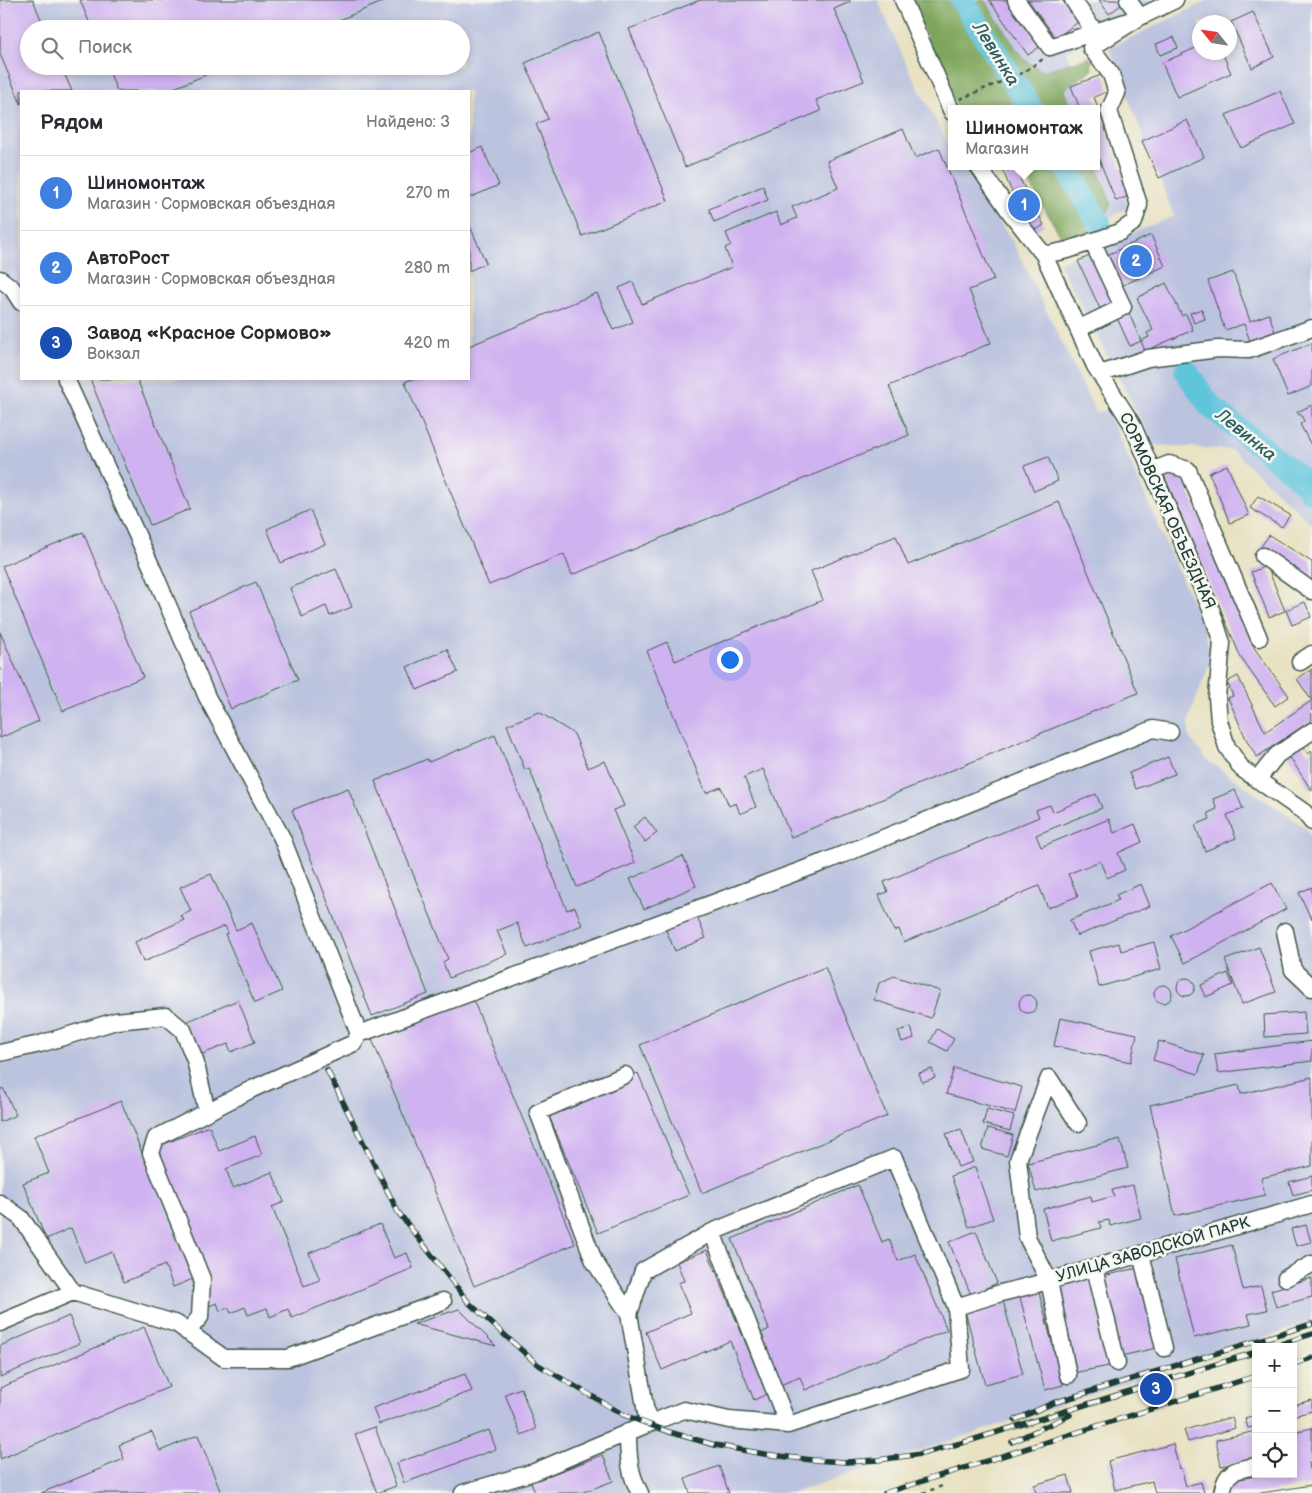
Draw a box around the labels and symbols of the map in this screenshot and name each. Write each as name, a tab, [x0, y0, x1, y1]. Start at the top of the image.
north arrow	[1192, 15, 1237, 60]
water label: Левинка	[968, 17, 1024, 90]
pin: 1	[1008, 186, 1040, 224]
pin: 2	[1120, 242, 1152, 280]
water label: Левинка	[1211, 404, 1280, 466]
street label: СОРМОВСКАЯ ОБЪЕЗДНАЯ	[1115, 410, 1219, 612]
your location	[717, 647, 743, 673]
street label: УЛИЦА ЗАВОДСКОЙ ПАРК	[1054, 1213, 1253, 1287]
pin: 3	[1140, 1370, 1172, 1408]

